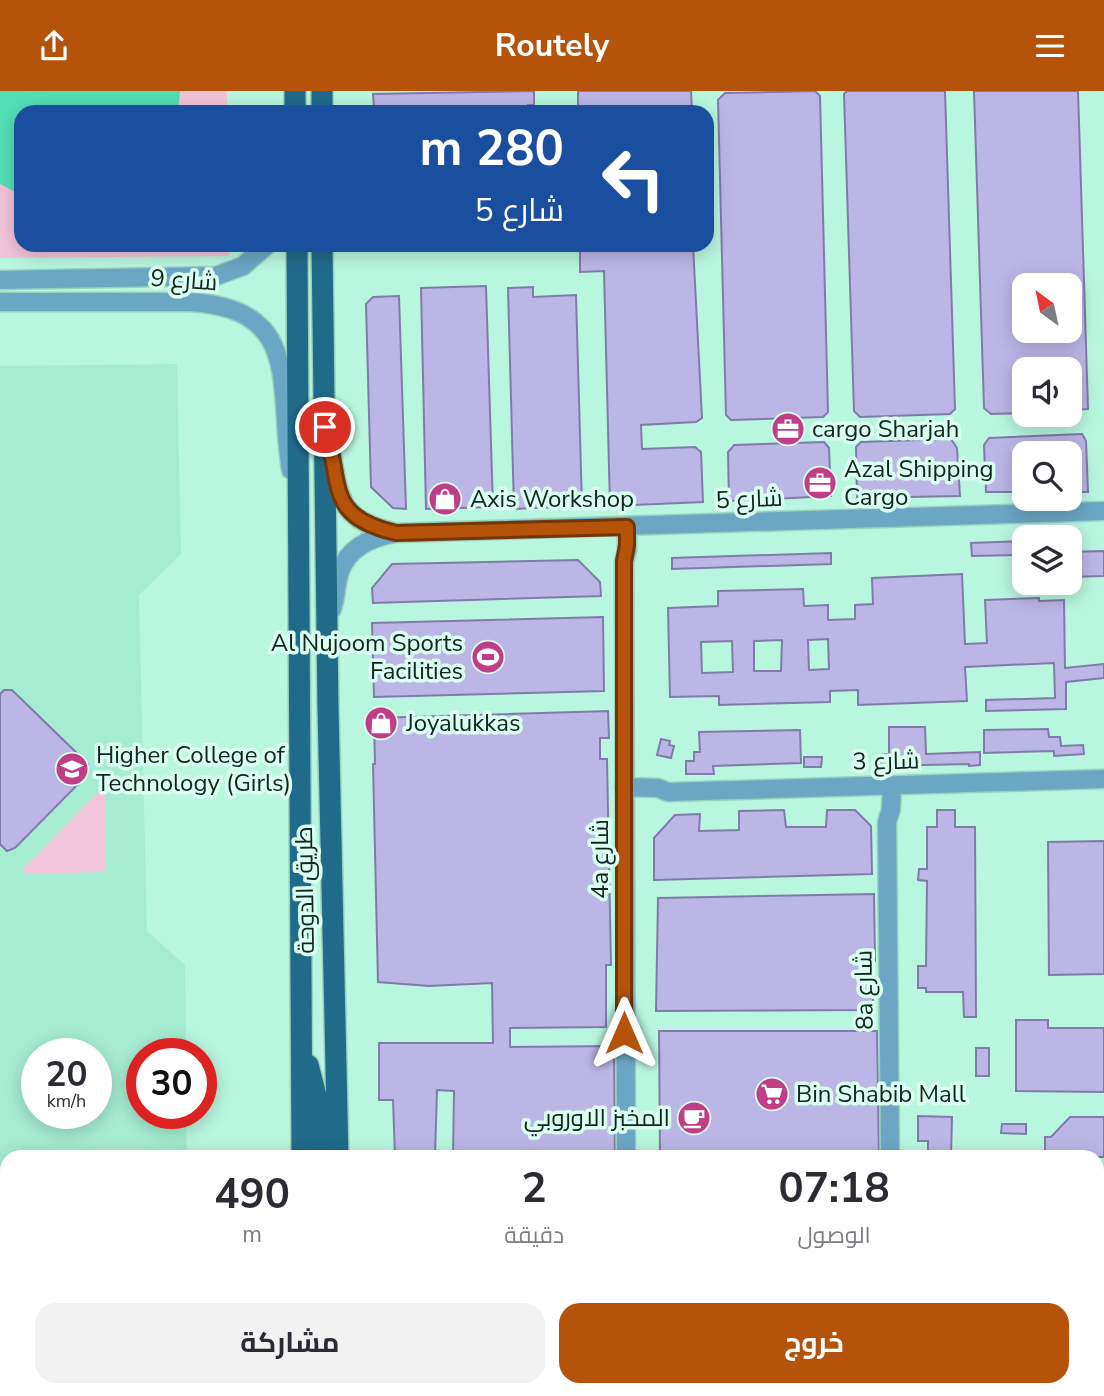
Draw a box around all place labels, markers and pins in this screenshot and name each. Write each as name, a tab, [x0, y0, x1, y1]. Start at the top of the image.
pin	[295, 397, 355, 457]
office icon: cargo Sharjah	[769, 410, 807, 448]
place label: cargo Sharjah	[812, 413, 959, 445]
place label: Azal Shipping Cargo	[844, 453, 994, 513]
office icon: Azal Shipping Cargo	[801, 464, 839, 502]
shop icon: Axis Workshop	[426, 480, 464, 518]
place label: Axis Workshop	[470, 483, 634, 515]
place label: Al Nujoom Sports Facilities	[271, 627, 463, 687]
sports icon: Al Nujoom Sports Facilities	[469, 638, 507, 676]
shop icon: Joyalukkas	[362, 704, 400, 742]
place label: Joyalukkas	[405, 707, 520, 739]
place label: Higher College of Technology (Girls)	[96, 739, 291, 799]
school or university icon: Higher College of Technology (Girls)	[53, 750, 91, 788]
supermarket icon: Bin Shabib Mall	[753, 1075, 791, 1113]
place label: Bin Shabib Mall	[796, 1078, 966, 1110]
cafe icon: المخبز الاوروبي	[675, 1099, 713, 1137]
place label: المخبز الاوروبي	[524, 1102, 670, 1137]

